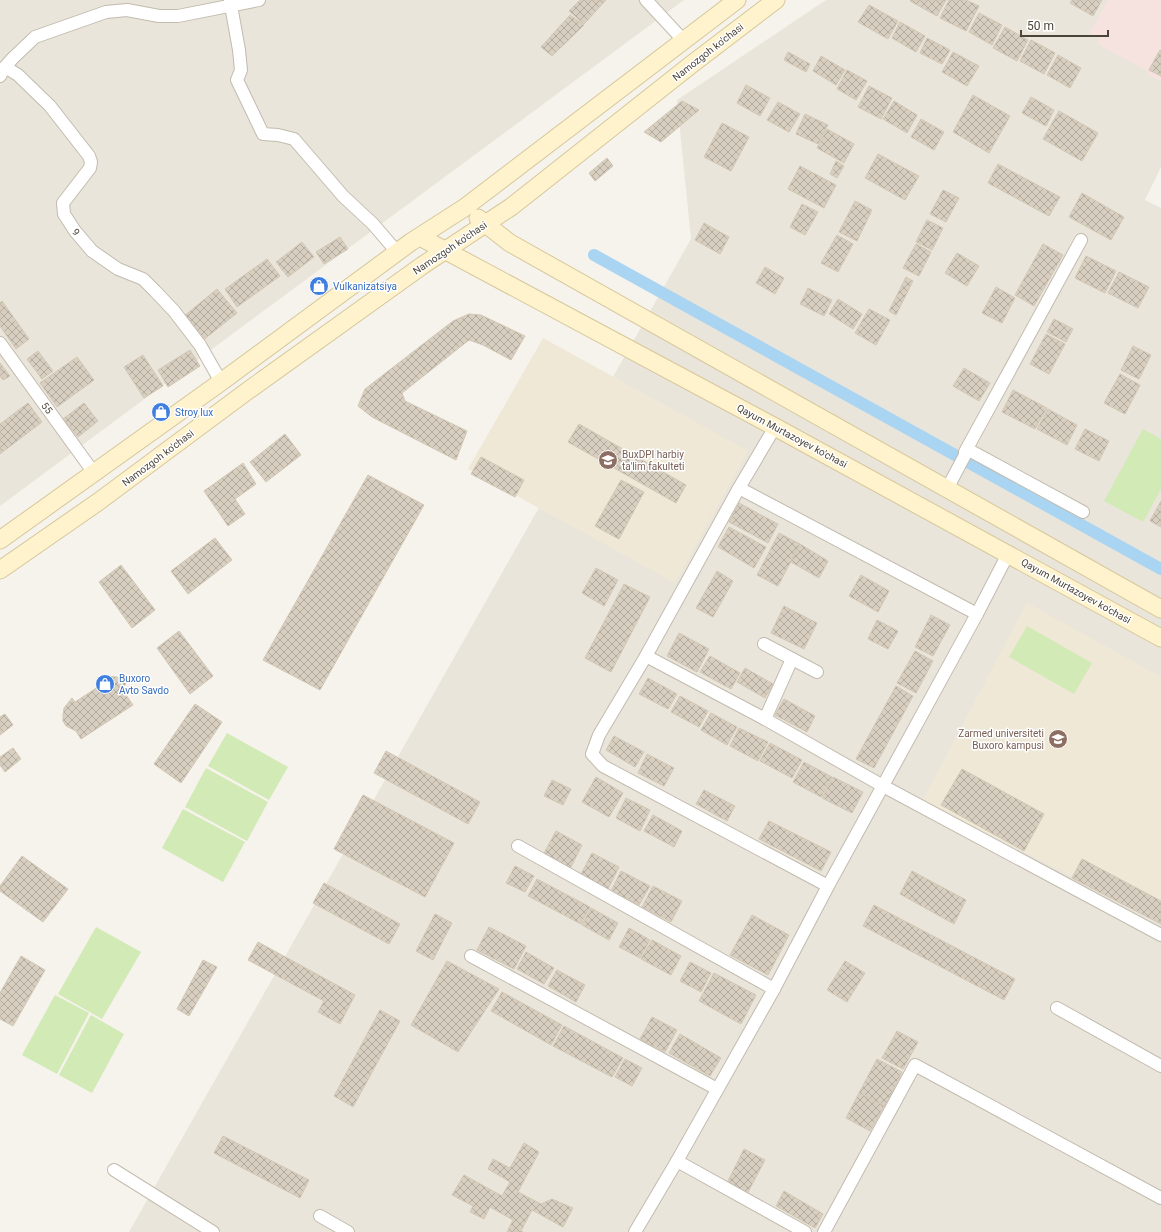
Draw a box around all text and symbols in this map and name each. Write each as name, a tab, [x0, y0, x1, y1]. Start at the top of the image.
scale bar	[1021, 12, 1108, 38]
text: 50 m	[1027, 19, 1054, 33]
street label: Namozgoh ko'chasi	[671, 21, 745, 83]
street label: Namozgoh ko'chasi	[411, 219, 489, 277]
street label: 9	[70, 226, 82, 238]
shop icon: Vulkanizatsiya	[308, 275, 330, 297]
place label: Vulkanizatsiya	[333, 281, 397, 292]
street label: 55	[39, 400, 55, 416]
shop icon: Stroy lux	[150, 401, 172, 423]
street label: Qayum Murtazoyev ko'chasi	[735, 402, 849, 470]
place label: Stroy lux	[175, 407, 213, 418]
street label: Namozgoh ko'chasi	[120, 428, 196, 488]
school or university icon: BuxDPI harbiy ta'lim fakulteti	[597, 449, 619, 471]
place label: BuxDPI harbiy ta'lim fakulteti	[622, 449, 684, 472]
street label: Qayum Murtazoyev ko'chasi	[1019, 556, 1133, 626]
shop icon: Buxoro Avto Savdo	[94, 673, 116, 695]
place label: Buxoro Avto Savdo	[119, 673, 169, 696]
place label: Zarmed universiteti Buxoro kampusi	[958, 728, 1044, 751]
school or university icon: Zarmed universiteti Buxoro kampusi	[1047, 728, 1069, 750]

